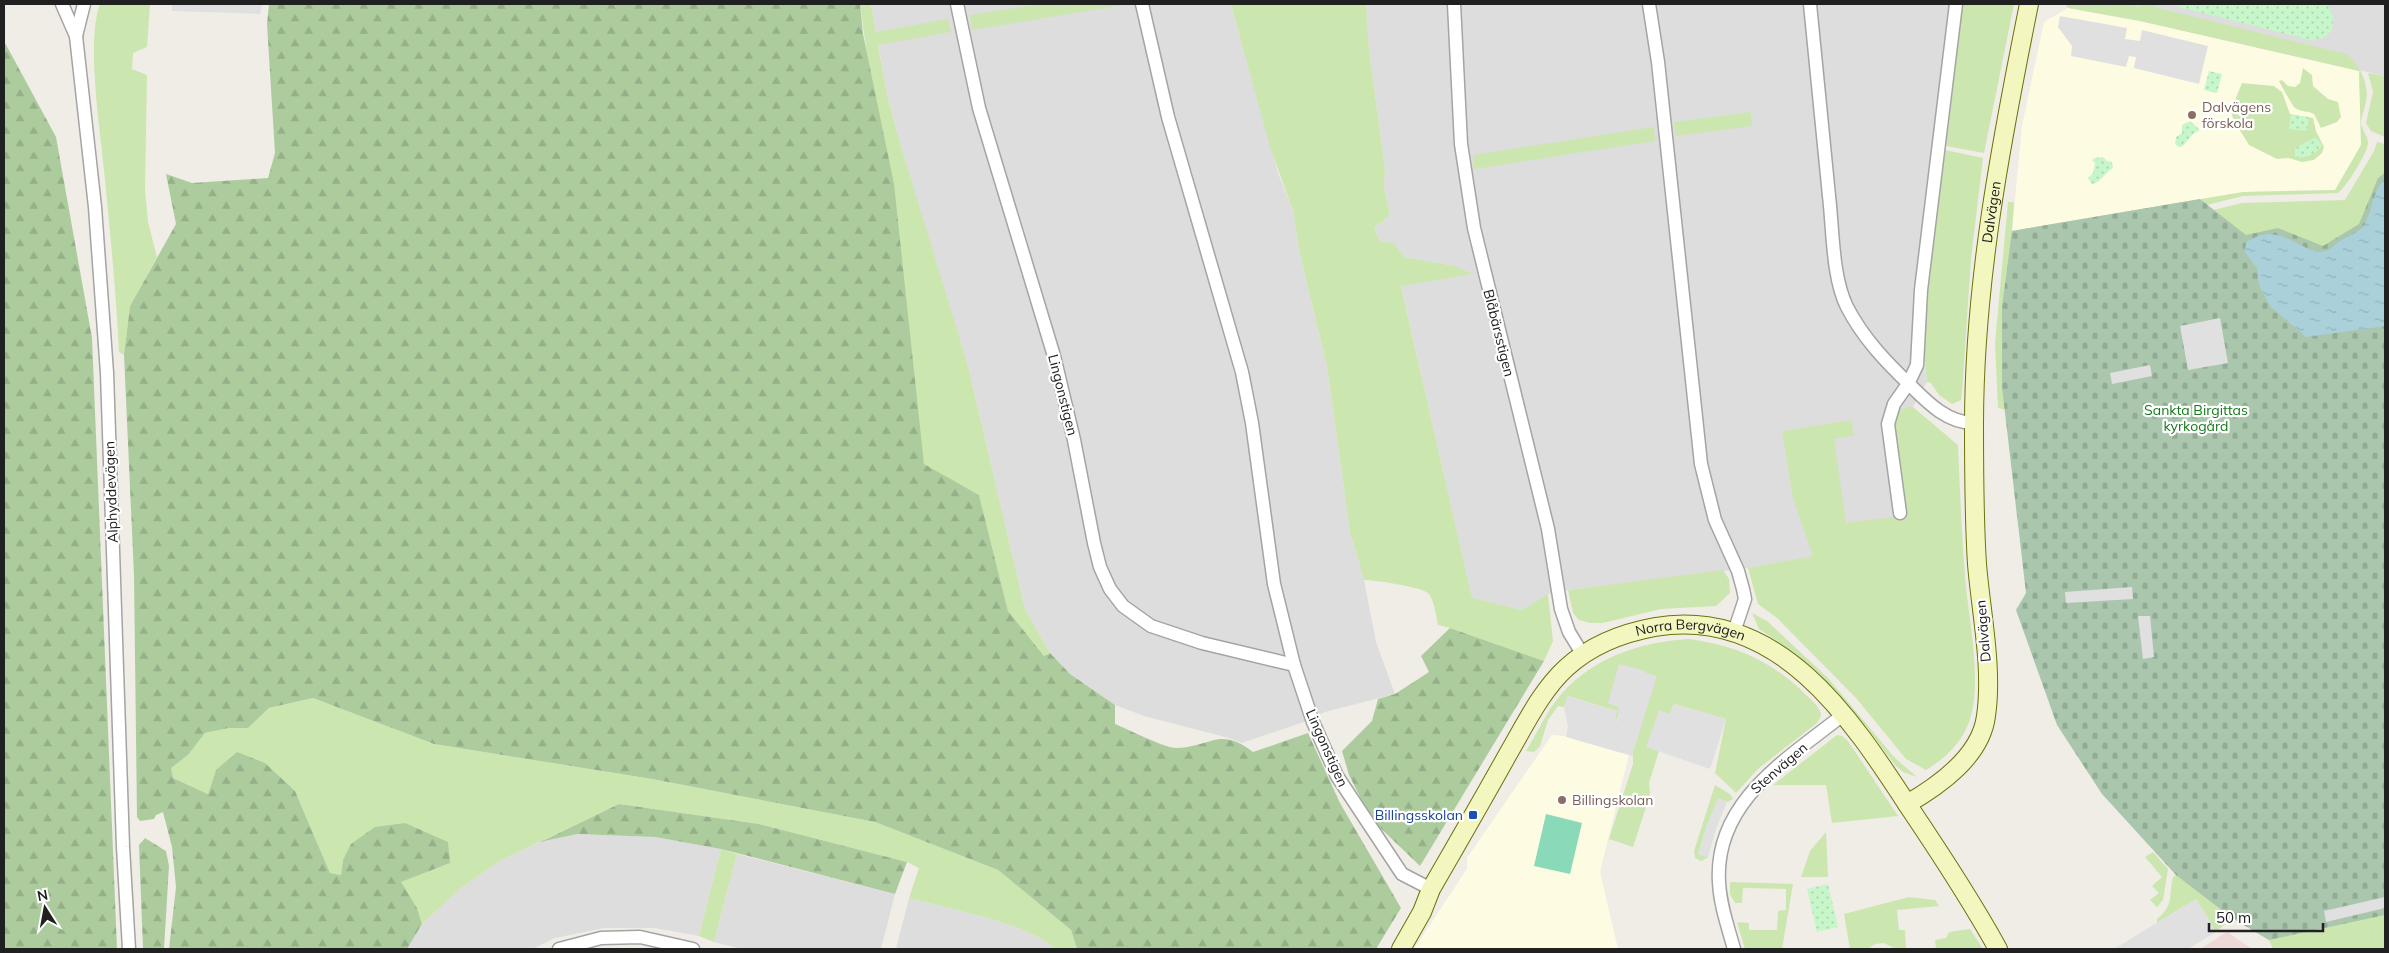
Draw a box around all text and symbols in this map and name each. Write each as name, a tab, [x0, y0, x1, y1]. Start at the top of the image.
place label: Dalvägens förskola	[2202, 98, 2271, 132]
marker: Dalvägens förskola	[2186, 109, 2198, 121]
street label: Dalvägen	[1978, 180, 2005, 244]
street label: Blåbärsstigen	[1479, 287, 1519, 379]
street label: Lingonstigen	[1044, 352, 1082, 438]
park label: Sankta Birgittas kyrkogård	[2144, 401, 2248, 435]
street label: Alphyddevägen	[100, 441, 122, 543]
street label: Dalvägen	[1971, 599, 1995, 663]
street label: Norra Bergvägen	[1633, 615, 1748, 645]
street label: Lingonstigen	[1302, 706, 1352, 790]
street label: Stenvägen	[1747, 738, 1811, 798]
place label: Billingskolan	[1572, 791, 1653, 809]
marker: Billingskolan	[1556, 794, 1568, 806]
place label: Billingsskolan	[1375, 806, 1463, 824]
marker: Billingsskolan	[1467, 809, 1479, 821]
north arrow	[20, 883, 70, 933]
text: N	[36, 885, 49, 905]
scale bar	[2209, 900, 2323, 932]
text: 50 m	[2216, 908, 2251, 927]

